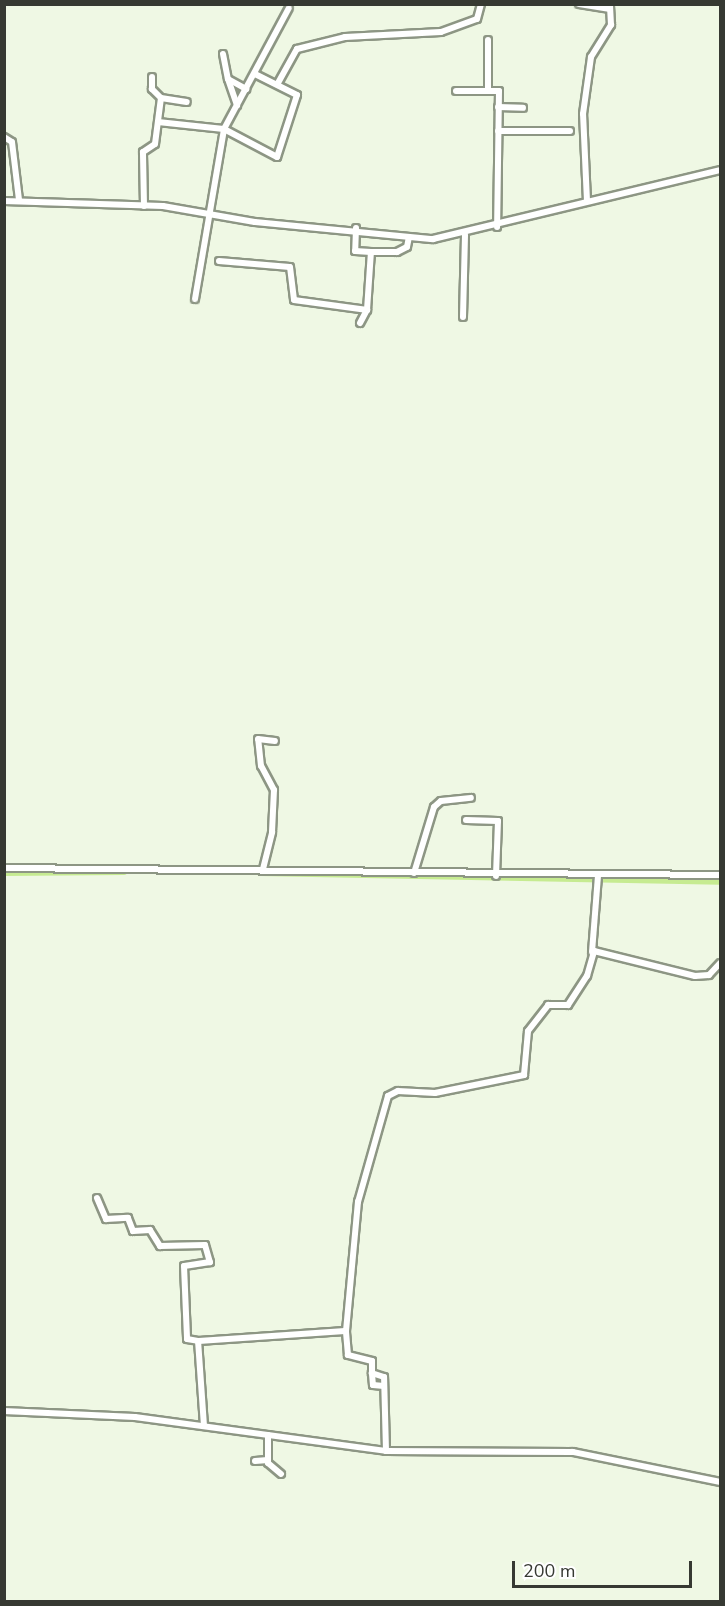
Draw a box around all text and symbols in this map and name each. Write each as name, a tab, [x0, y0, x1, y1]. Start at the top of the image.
scale bar	[515, 1549, 695, 1587]
text: 200 m	[523, 1559, 575, 1583]

